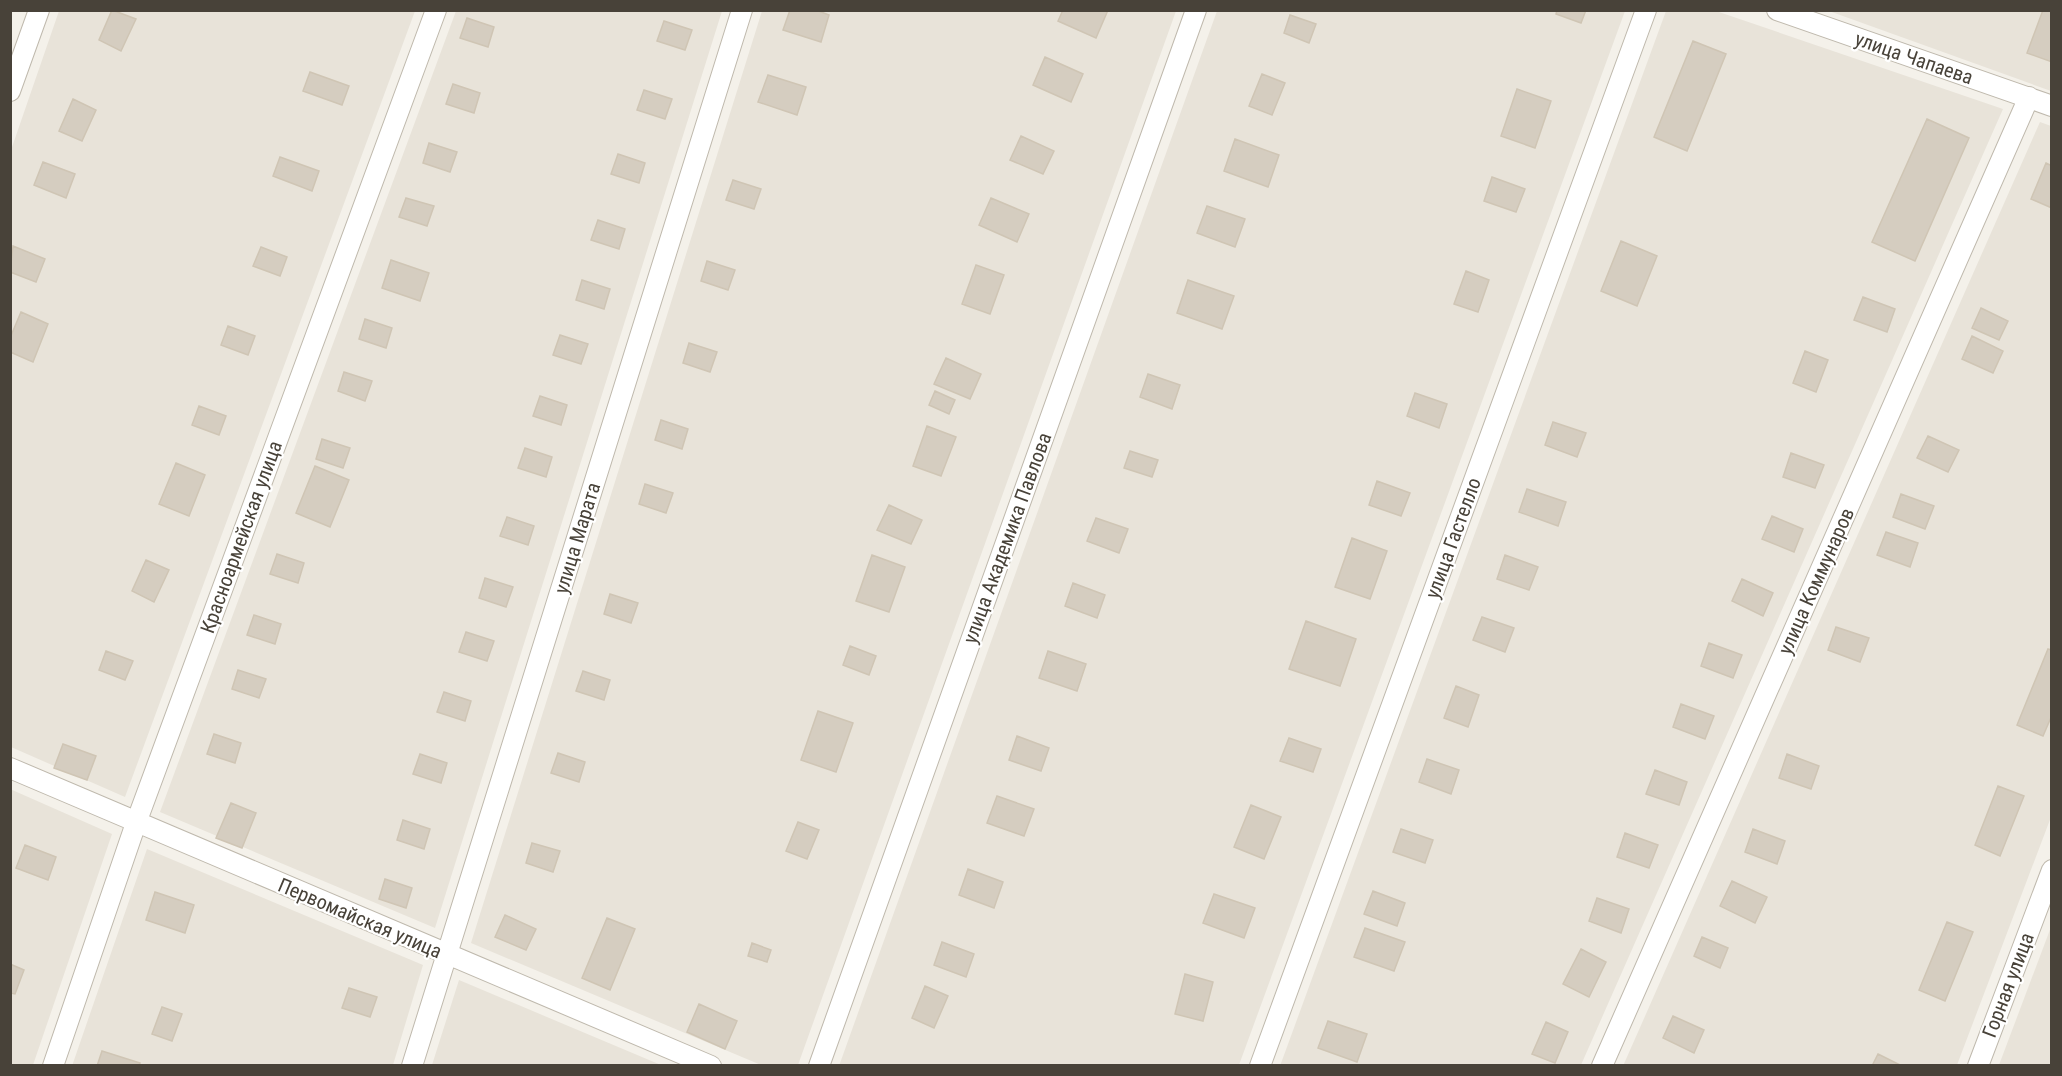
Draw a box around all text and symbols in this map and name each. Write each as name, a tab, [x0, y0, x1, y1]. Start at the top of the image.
street label: улица Чапаева	[1852, 27, 1976, 89]
street label: улица Академика Павлова	[958, 429, 1056, 647]
street label: Красноармейская улица	[195, 438, 287, 636]
street label: улица Гастелло	[1420, 474, 1486, 602]
street label: улица Марата	[549, 480, 605, 596]
street label: улица Коммунаров	[1773, 504, 1859, 658]
street label: Первомайская улица	[275, 873, 445, 963]
street label: Горная улица	[1977, 929, 2039, 1041]

